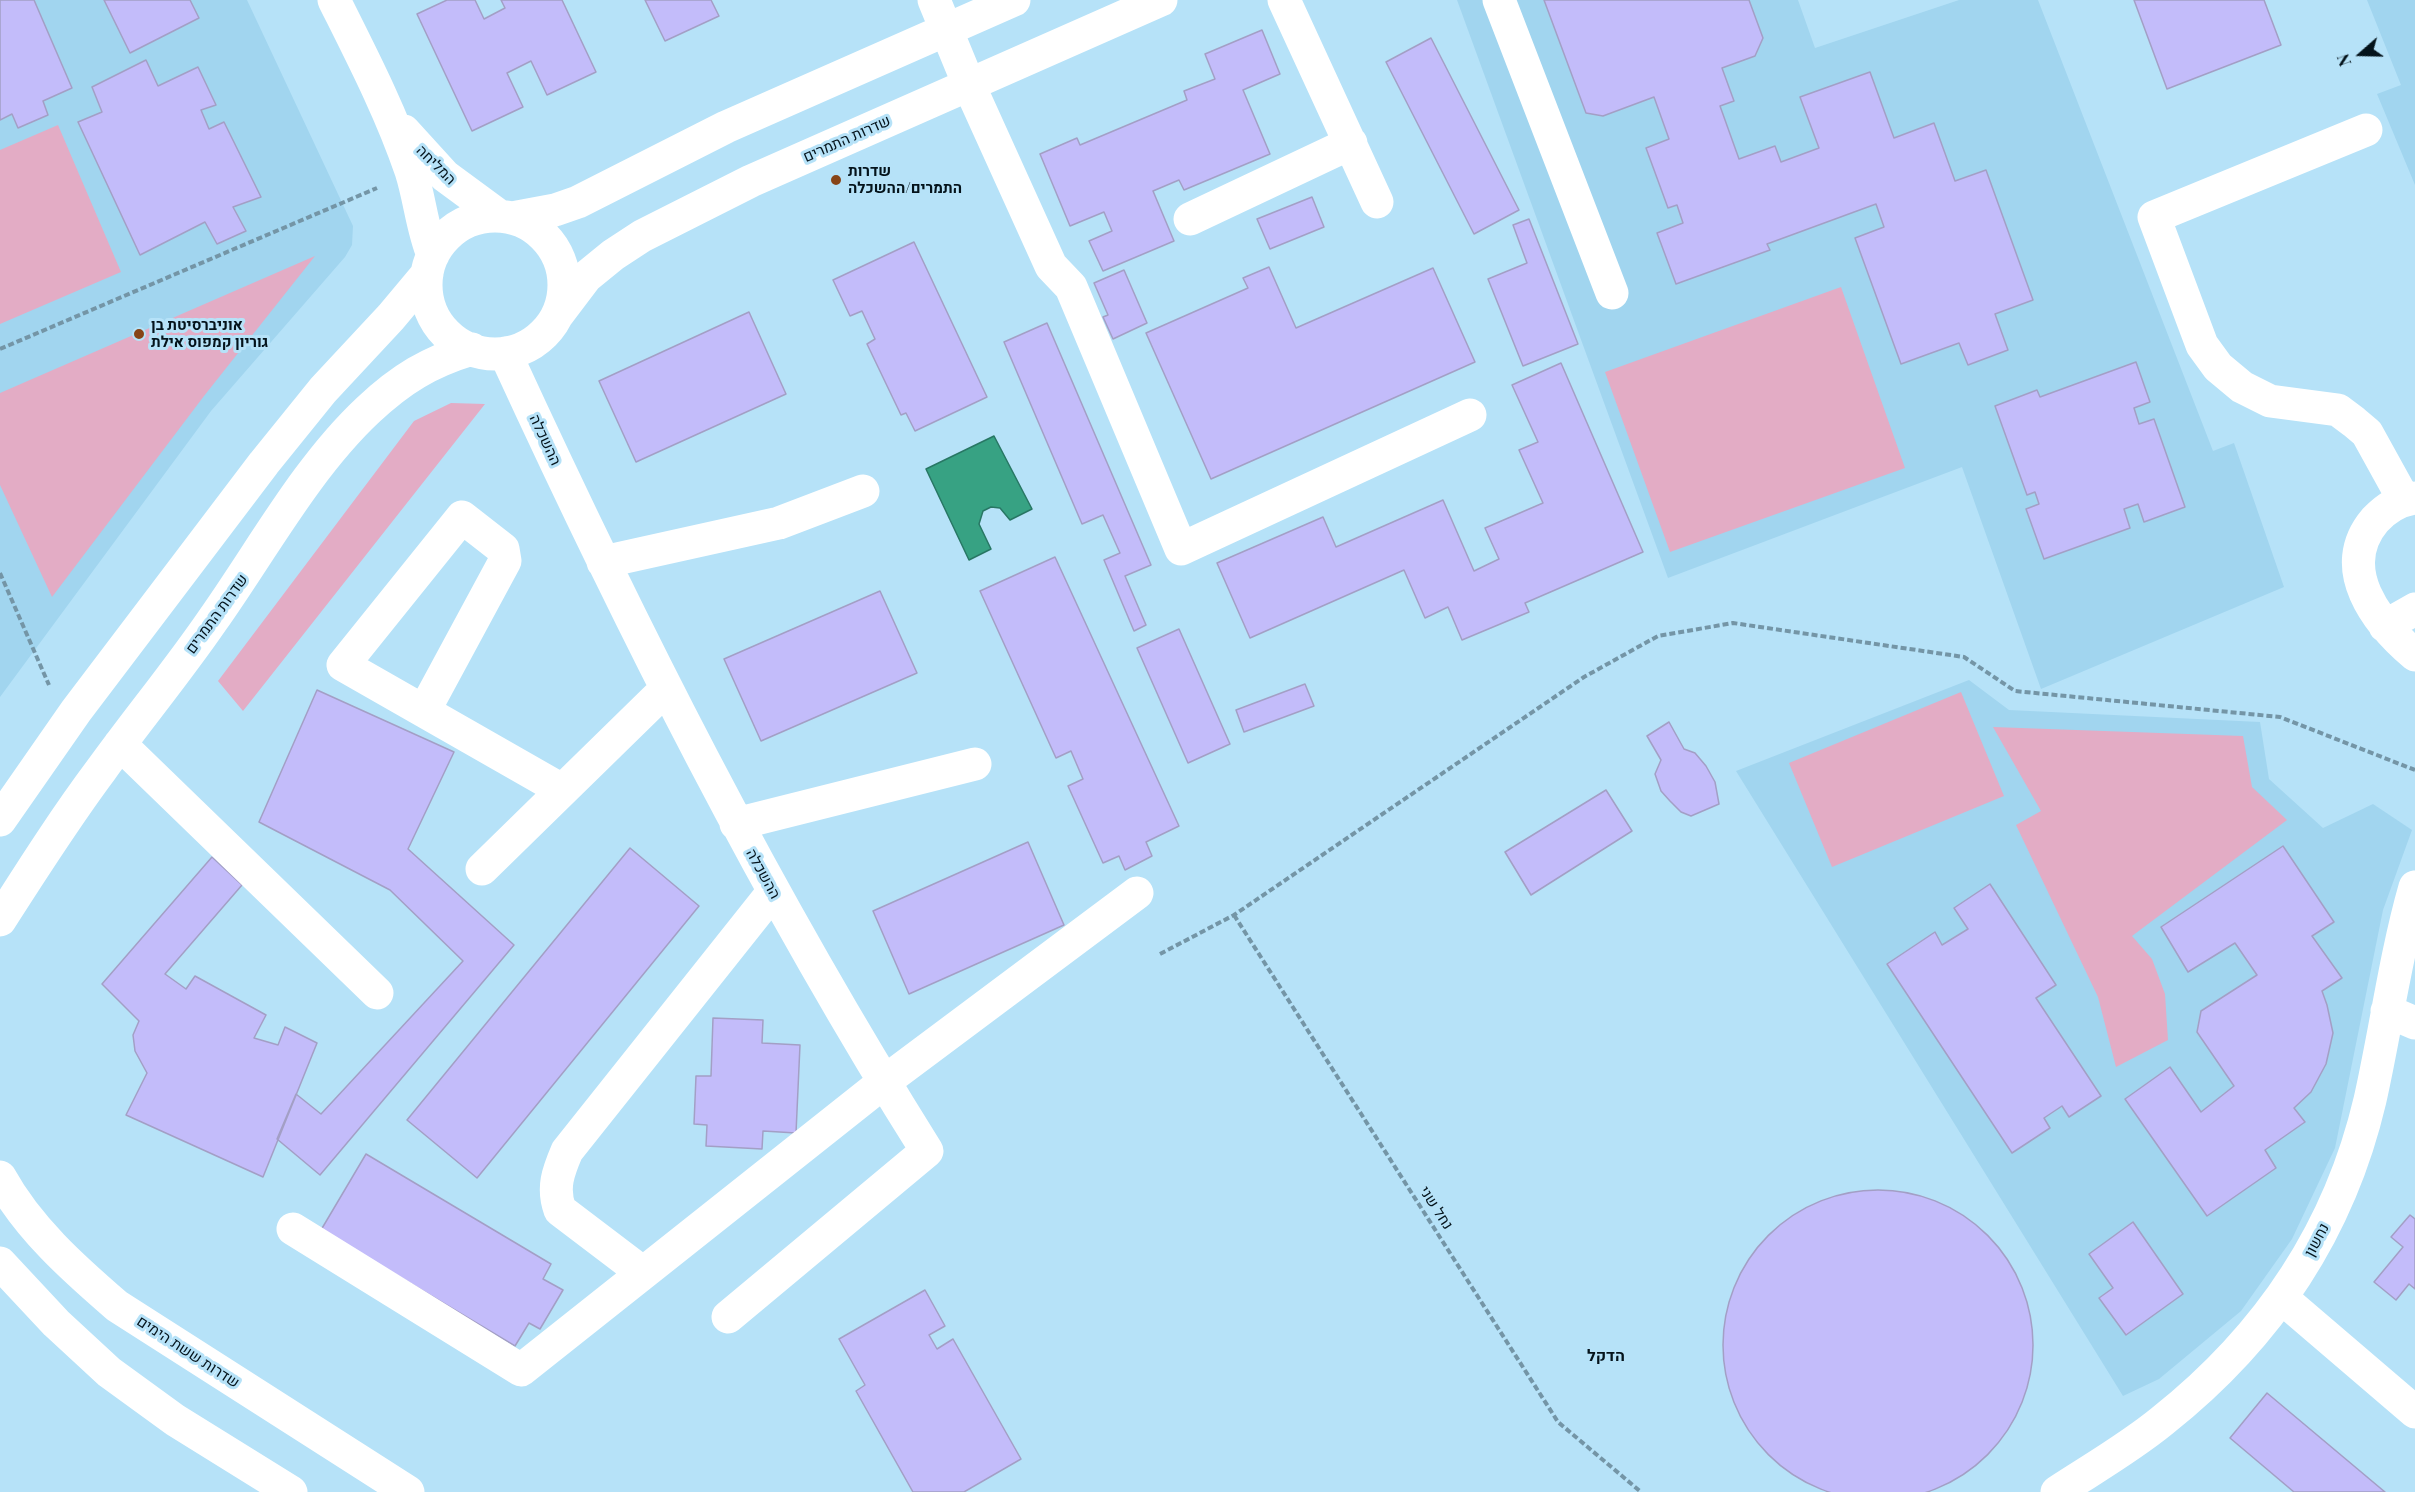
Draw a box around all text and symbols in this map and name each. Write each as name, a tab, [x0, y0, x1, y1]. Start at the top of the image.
north arrow	[2331, 24, 2391, 84]
text: N	[2332, 51, 2355, 69]
street label: שדרות התמרים	[801, 112, 893, 166]
street label: המליחה	[412, 141, 460, 189]
place label: שדרות התמרים/ההשכלה	[848, 162, 962, 197]
marker: שדרות התמרים/ההשכלה	[829, 173, 843, 187]
place label: אוניברסיטת בן גוריון קמפוס אילת	[151, 316, 268, 351]
marker: אוניברסיטת בן גוריון קמפוס אילת	[132, 327, 146, 341]
street label: ההשכלה	[525, 412, 565, 468]
street label: שדרות התמרים	[182, 571, 252, 657]
street label: ההשכלה	[742, 846, 784, 902]
street label: נחל שני	[1415, 1183, 1457, 1233]
street label: נחשון	[2301, 1220, 2333, 1260]
street label: שדרות ששת הימים	[133, 1312, 243, 1392]
district label: הדקל	[1587, 1346, 1625, 1366]

